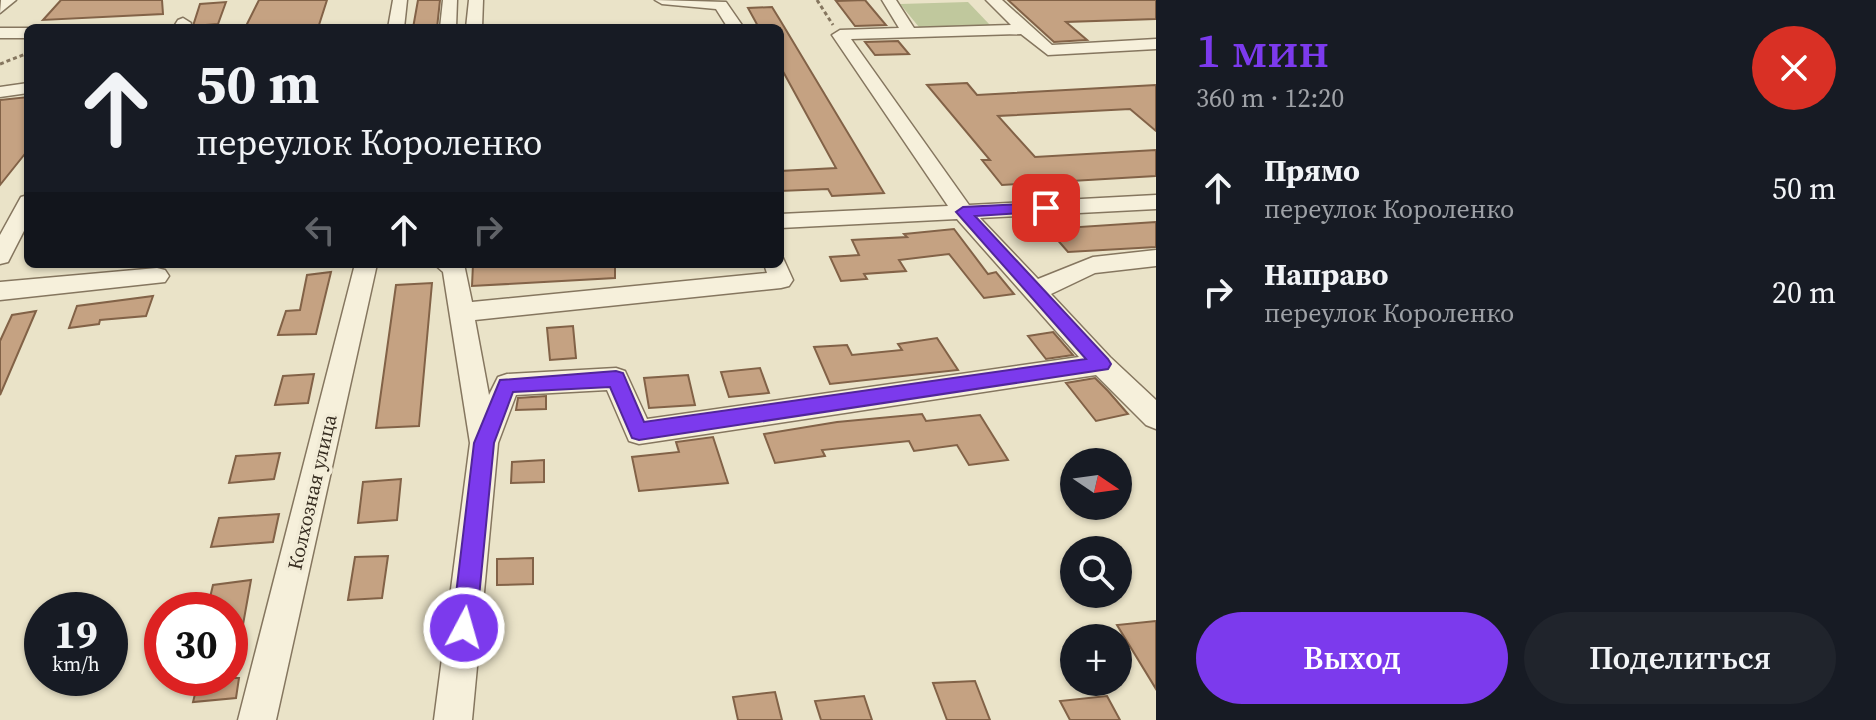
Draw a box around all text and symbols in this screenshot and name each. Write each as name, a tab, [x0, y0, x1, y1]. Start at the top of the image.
text: 1 мин	[1196, 17, 1329, 83]
button: close	[1752, 26, 1836, 110]
text: 50 m	[196, 45, 319, 122]
icon: ahead	[64, 56, 168, 160]
text: 360 m · 12:20	[1196, 80, 1344, 116]
text: переулок Короленко	[196, 118, 543, 167]
text: Прямо	[1264, 150, 1360, 191]
icon: ahead	[1196, 166, 1240, 210]
text: 50 m	[1772, 168, 1836, 209]
pin	[1012, 174, 1080, 242]
icon: arrive	[1024, 186, 1068, 230]
text: переулок Короленко	[1264, 191, 1514, 227]
icon: left	[298, 208, 342, 252]
icon: ahead	[382, 208, 426, 252]
icon: right	[466, 208, 510, 252]
text: Направо	[1264, 254, 1388, 295]
icon: right	[1196, 270, 1240, 314]
text: 20 m	[1772, 272, 1836, 313]
text: переулок Короленко	[1264, 295, 1514, 331]
street label: Колхозная улица	[281, 411, 344, 572]
north arrow	[1060, 448, 1132, 520]
map controls	[1060, 448, 1132, 696]
button: search	[1060, 536, 1132, 608]
position arrow	[422, 586, 506, 670]
speed limit sign: 30	[144, 592, 248, 696]
text: 19	[54, 607, 98, 661]
button: Выход	[1196, 612, 1508, 704]
button: Поделиться	[1524, 612, 1836, 704]
button: +	[1060, 624, 1132, 696]
text: km/h	[52, 650, 100, 678]

